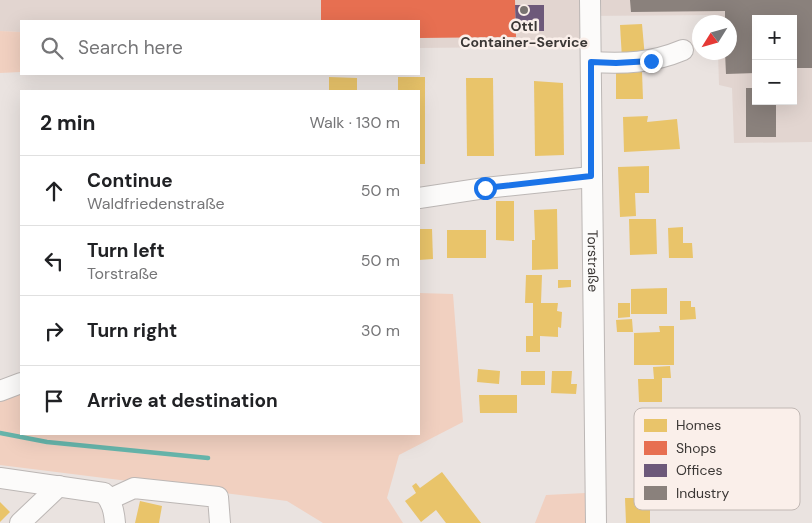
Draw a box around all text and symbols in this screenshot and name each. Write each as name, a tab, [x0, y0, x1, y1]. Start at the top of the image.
marker: Ottl Container-Service	[518, 4, 530, 16]
north arrow	[692, 15, 737, 60]
map controls	[752, 15, 797, 105]
button: +	[752, 15, 797, 60]
place label: Ottl Container-Service	[460, 17, 588, 51]
search box	[20, 20, 420, 75]
icon: search	[38, 34, 66, 62]
text: Search here	[78, 35, 183, 60]
route end	[640, 50, 663, 73]
button: −	[752, 60, 797, 105]
text: 2 min	[40, 109, 96, 137]
text: Walk · 130 m	[309, 112, 400, 133]
text: Continue	[87, 168, 173, 193]
icon: ahead	[40, 177, 68, 205]
route start	[474, 177, 497, 200]
text: 50 m	[361, 180, 400, 201]
text: Waldfriedenstraße	[87, 193, 225, 214]
street label: Torstraße	[584, 230, 602, 292]
text: Turn left	[87, 238, 165, 263]
icon: left	[40, 247, 68, 275]
text: 50 m	[361, 250, 400, 271]
text: Torstraße	[87, 263, 158, 284]
icon: right	[40, 317, 68, 345]
text: Turn right	[87, 318, 177, 343]
text: 30 m	[361, 320, 400, 341]
icon: arrive	[40, 387, 68, 415]
text: Arrive at destination	[87, 388, 278, 413]
legend	[634, 408, 800, 510]
text: Homes	[676, 416, 721, 434]
text: Shops	[676, 439, 716, 457]
text: Offices	[676, 461, 722, 479]
text: Industry	[676, 484, 729, 502]

